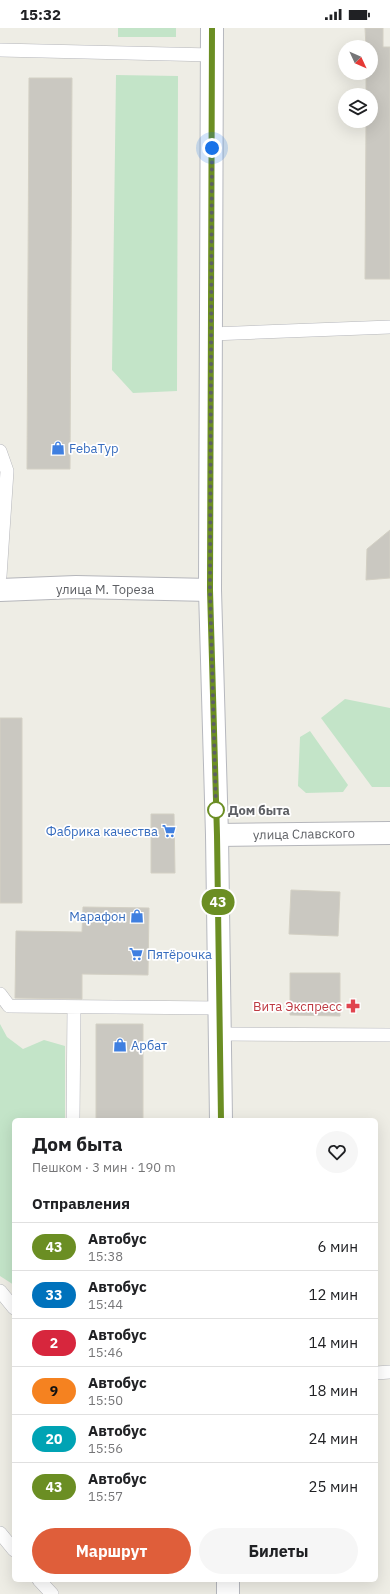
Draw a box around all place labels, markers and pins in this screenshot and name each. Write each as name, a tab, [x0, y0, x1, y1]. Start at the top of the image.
shop icon: FebaТур	[50, 440, 66, 456]
place label: FebaТур	[69, 440, 119, 457]
marker: Дом быта	[207, 801, 225, 819]
place label: Дом быта	[228, 802, 290, 819]
place label: Фабрика качества	[46, 823, 158, 840]
supermarket icon: Фабрика качества	[161, 823, 177, 839]
place label: Марафон	[69, 908, 126, 925]
shop icon: Марафон	[129, 908, 145, 924]
supermarket icon: Пятёрочка	[128, 946, 144, 962]
place label: Пятёрочка	[147, 946, 212, 963]
place label: Вита Экспресс	[253, 998, 342, 1015]
pharmacy icon: Вита Экспресс	[345, 998, 361, 1014]
shop icon: Арбат	[112, 1037, 128, 1053]
place label: Арбат	[131, 1037, 167, 1054]

